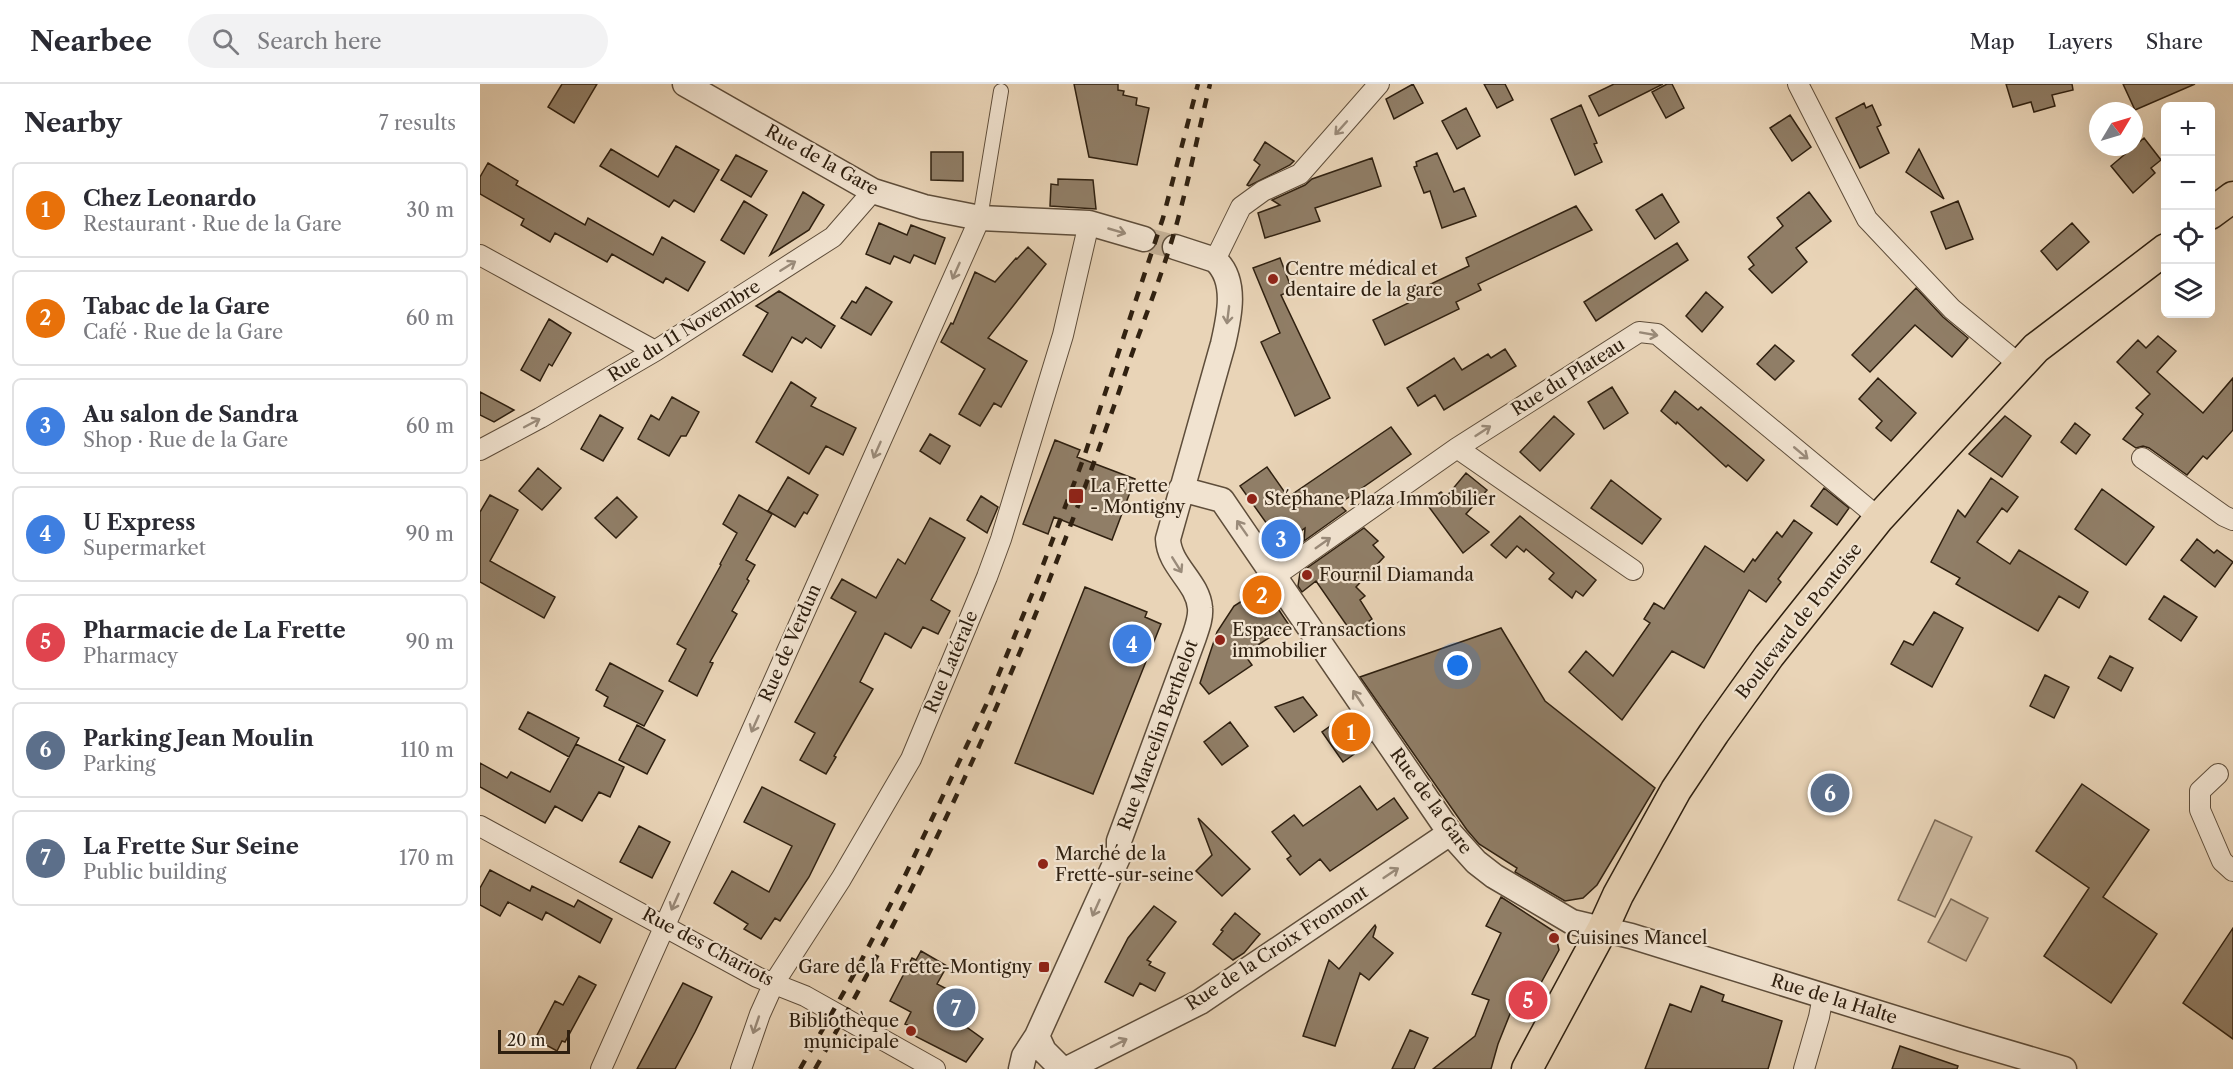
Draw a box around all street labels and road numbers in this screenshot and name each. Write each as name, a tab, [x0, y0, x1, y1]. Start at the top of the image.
street label: Rue de la Gare	[762, 120, 882, 200]
street label: Rue du 11 Novembre	[604, 275, 764, 387]
street label: Rue du Plateau	[1507, 333, 1629, 421]
street label: Boulevard de Pontoise	[1731, 539, 1867, 703]
street label: Rue de Verdun	[754, 581, 826, 705]
street label: Rue Latérale	[920, 607, 982, 717]
street label: Rue Marcelin Berthelot	[1113, 636, 1203, 833]
street label: Rue de la Gare	[1385, 744, 1477, 858]
street label: Rue de la Croix Fromont	[1182, 881, 1373, 1015]
street label: Rue des Chariots	[638, 903, 778, 991]
street label: Rue de la Halte	[1768, 969, 1900, 1029]

